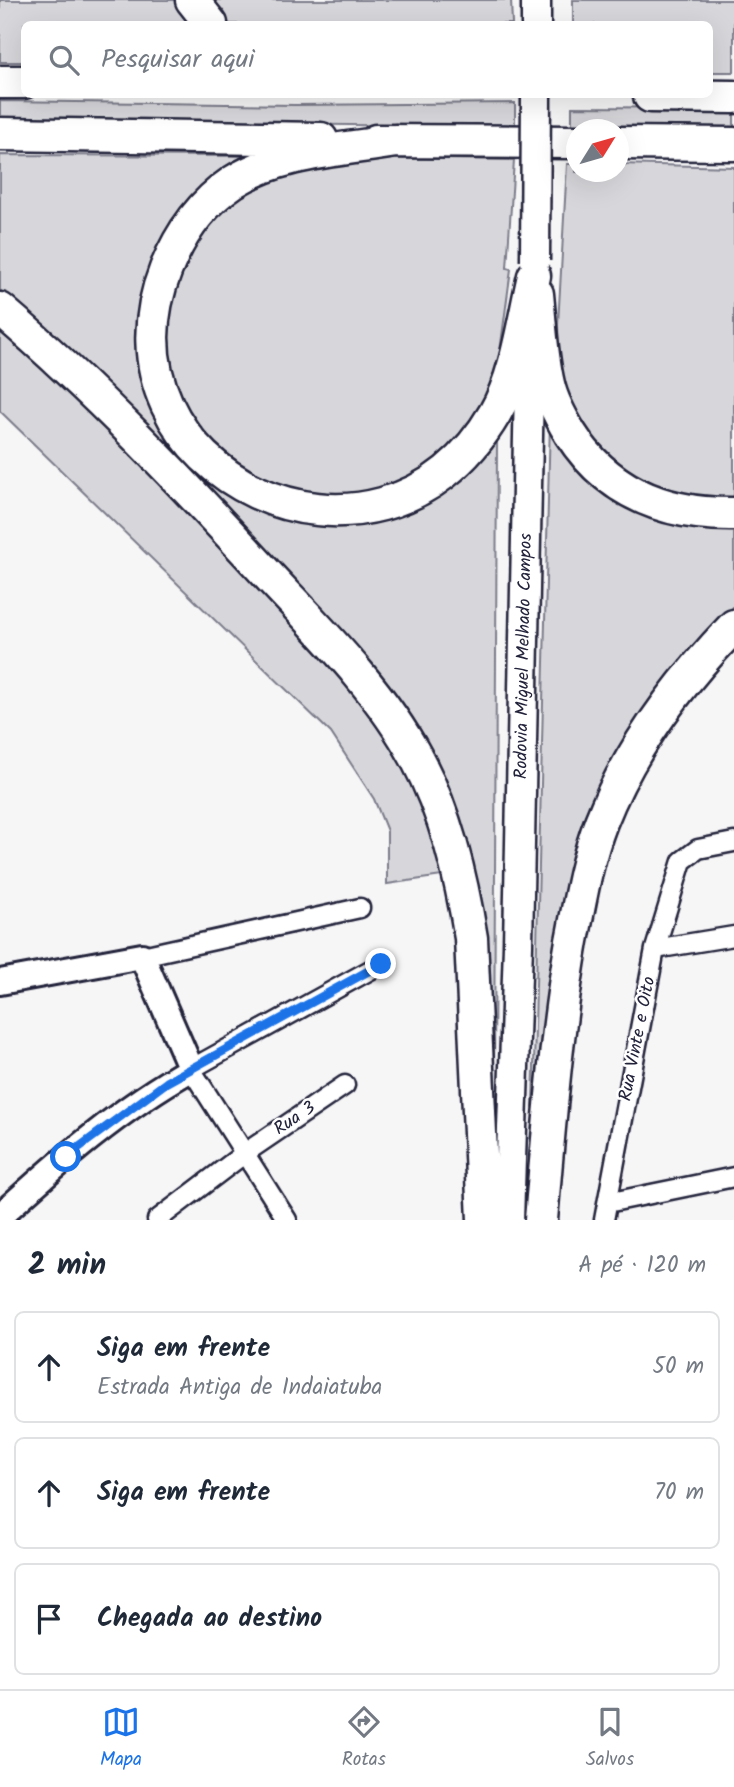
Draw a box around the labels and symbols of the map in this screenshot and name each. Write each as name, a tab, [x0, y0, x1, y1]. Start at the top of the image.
north arrow	[566, 119, 629, 182]
street label: Rodovia Miguel Melhado Campos	[507, 533, 541, 780]
route end	[365, 948, 396, 979]
street label: Rua Vinte e Oito	[612, 974, 664, 1104]
street label: Rua 3	[268, 1094, 322, 1144]
route start	[50, 1141, 81, 1172]

